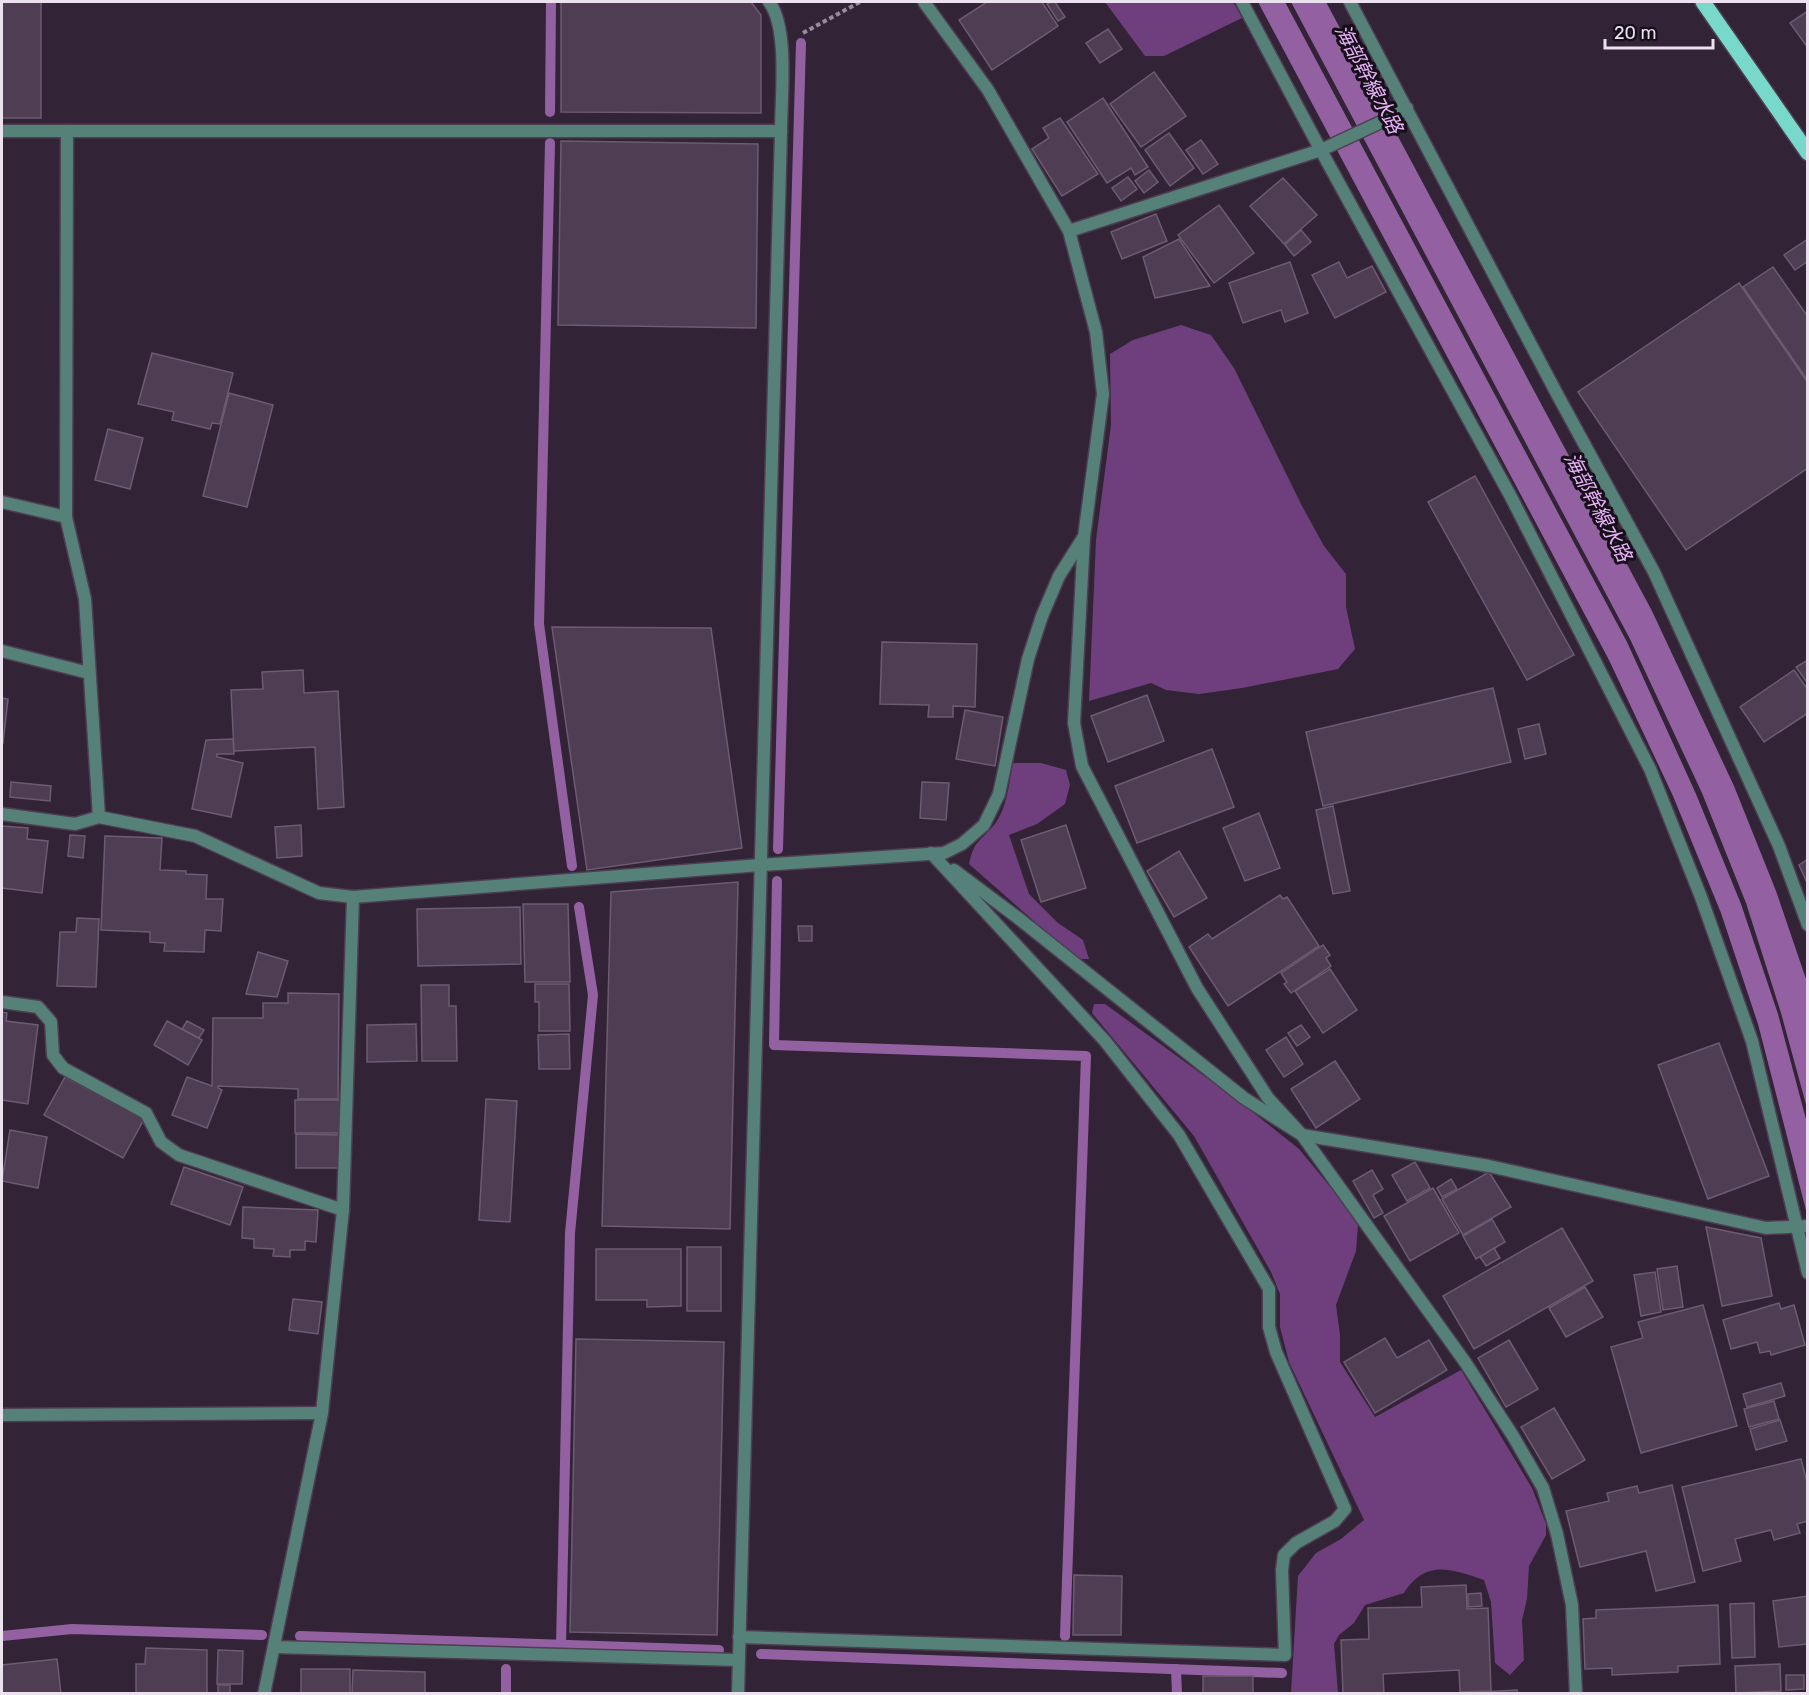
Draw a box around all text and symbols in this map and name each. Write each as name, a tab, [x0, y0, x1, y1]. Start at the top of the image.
scale bar	[1605, 12, 1713, 50]
water label: 海部幹線水路	[1330, 20, 1409, 139]
text: 20 m	[1614, 22, 1656, 44]
water label: 海部幹線水路	[1559, 448, 1638, 567]

